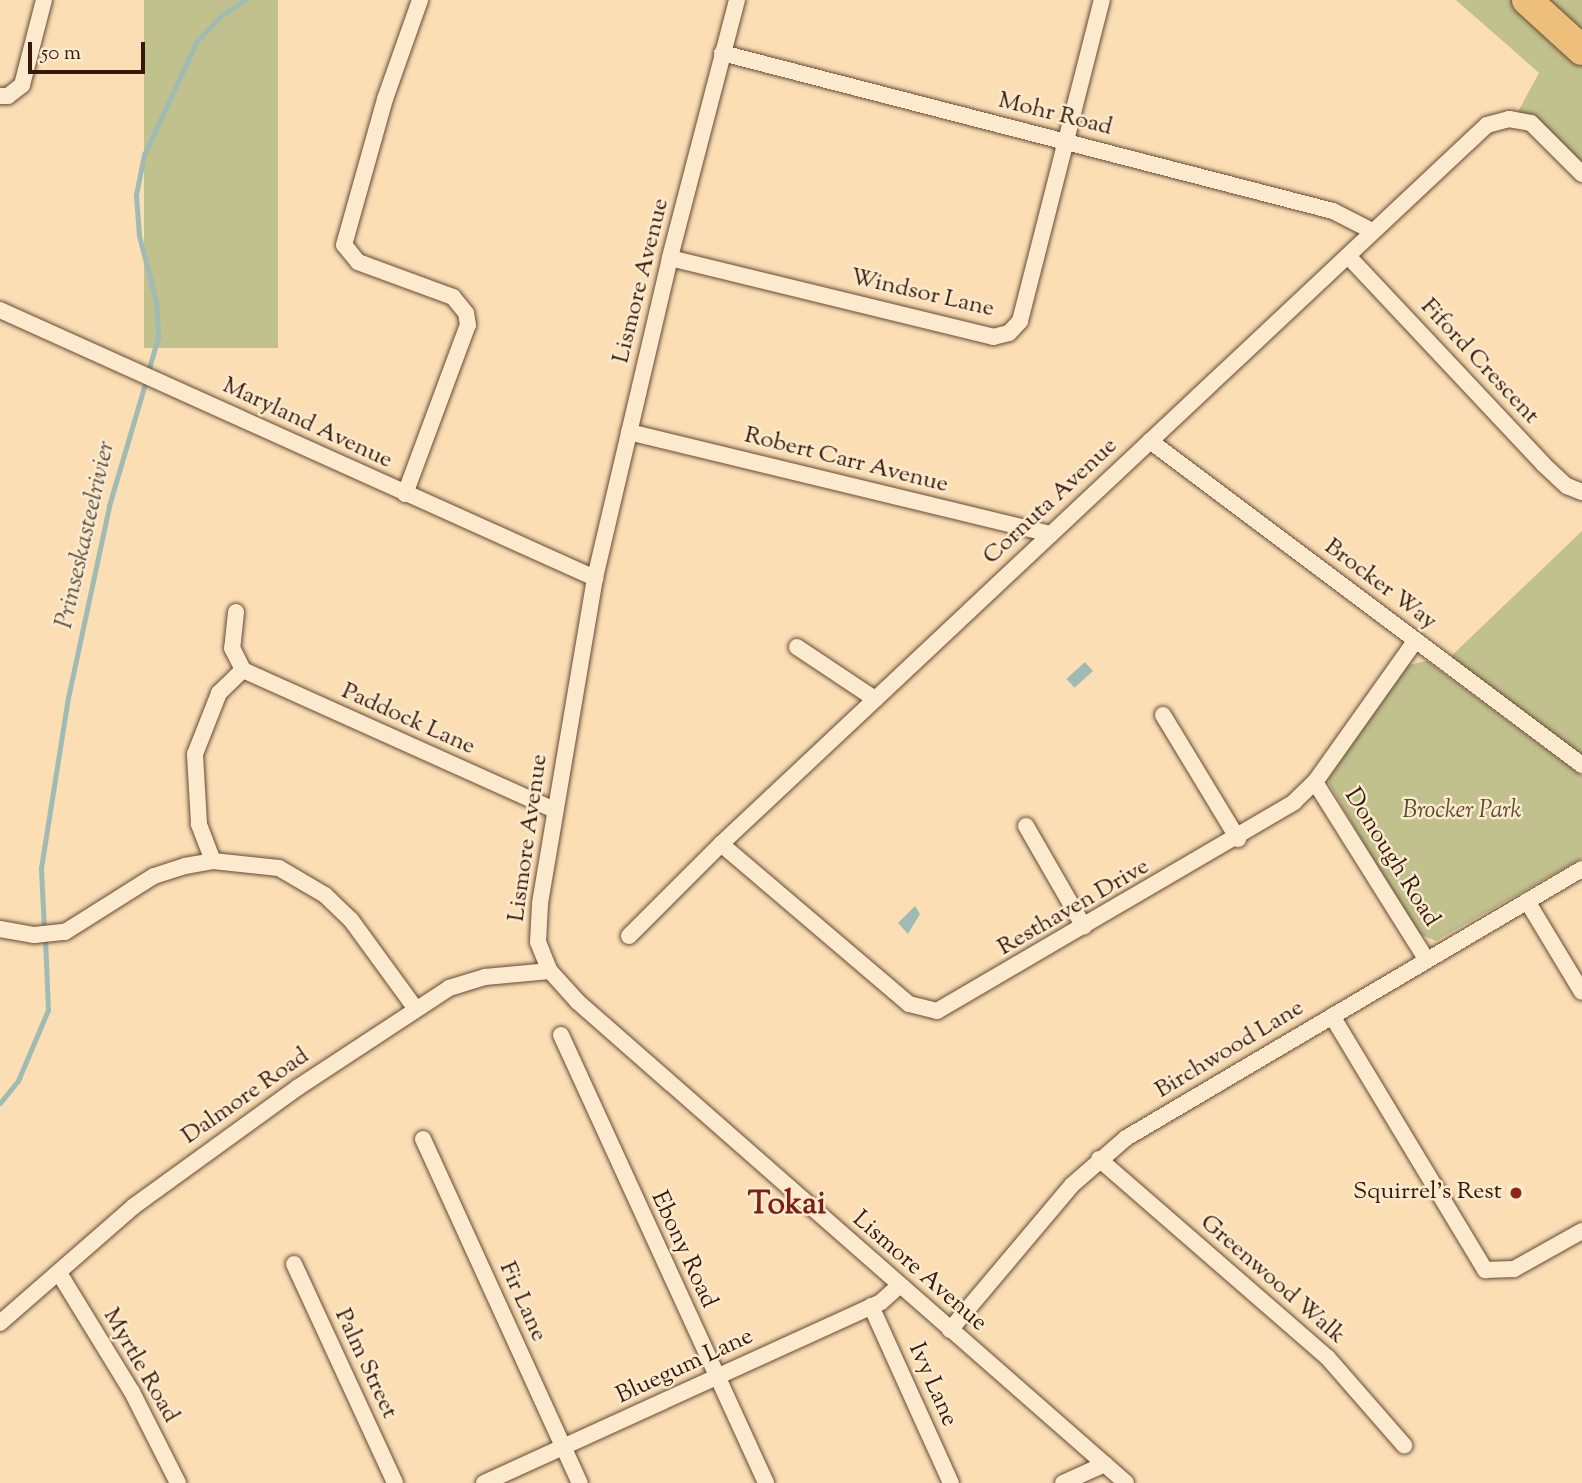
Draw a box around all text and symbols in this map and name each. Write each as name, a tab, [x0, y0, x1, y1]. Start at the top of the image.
scale bar	[32, 28, 149, 72]
text: 50 m	[41, 39, 81, 69]
street label: Mohr Road	[995, 87, 1115, 143]
street label: Lismore Avenue	[608, 196, 676, 366]
street label: Windsor Lane	[847, 263, 997, 325]
street label: Fiford Crescent	[1414, 293, 1544, 431]
street label: Maryland Avenue	[217, 372, 397, 476]
street label: Robert Carr Avenue	[741, 422, 951, 500]
street label: Cornuta Avenue	[978, 432, 1124, 572]
water label: Prinseskasteelrivier	[49, 438, 123, 632]
street label: Brocker Way	[1318, 533, 1442, 637]
street label: Paddock Lane	[337, 678, 479, 762]
street label: Lismore Avenue	[503, 752, 555, 924]
street label: Donough Road	[1337, 783, 1445, 933]
park label: Brocker Park	[1403, 798, 1521, 826]
street label: Resthaven Drive	[993, 853, 1155, 963]
street label: Birchwood Lane	[1150, 994, 1310, 1106]
street label: Dalmore Road	[177, 1043, 315, 1151]
place label: Squirrel's Rest	[1353, 1179, 1502, 1207]
marker: Squirrel's Rest	[1508, 1185, 1524, 1201]
district label: Tokai	[748, 1186, 826, 1224]
street label: Ebony Road	[643, 1187, 723, 1313]
street label: Lismore Avenue	[846, 1206, 992, 1338]
street label: Greenwood Walk	[1193, 1209, 1351, 1351]
street label: Fir Lane	[492, 1258, 552, 1346]
street label: Myrtle Road	[96, 1304, 184, 1428]
street label: Palm Street	[327, 1304, 403, 1424]
street label: Bluegum Lane	[612, 1323, 758, 1411]
street label: Ivy Lane	[901, 1339, 963, 1431]

